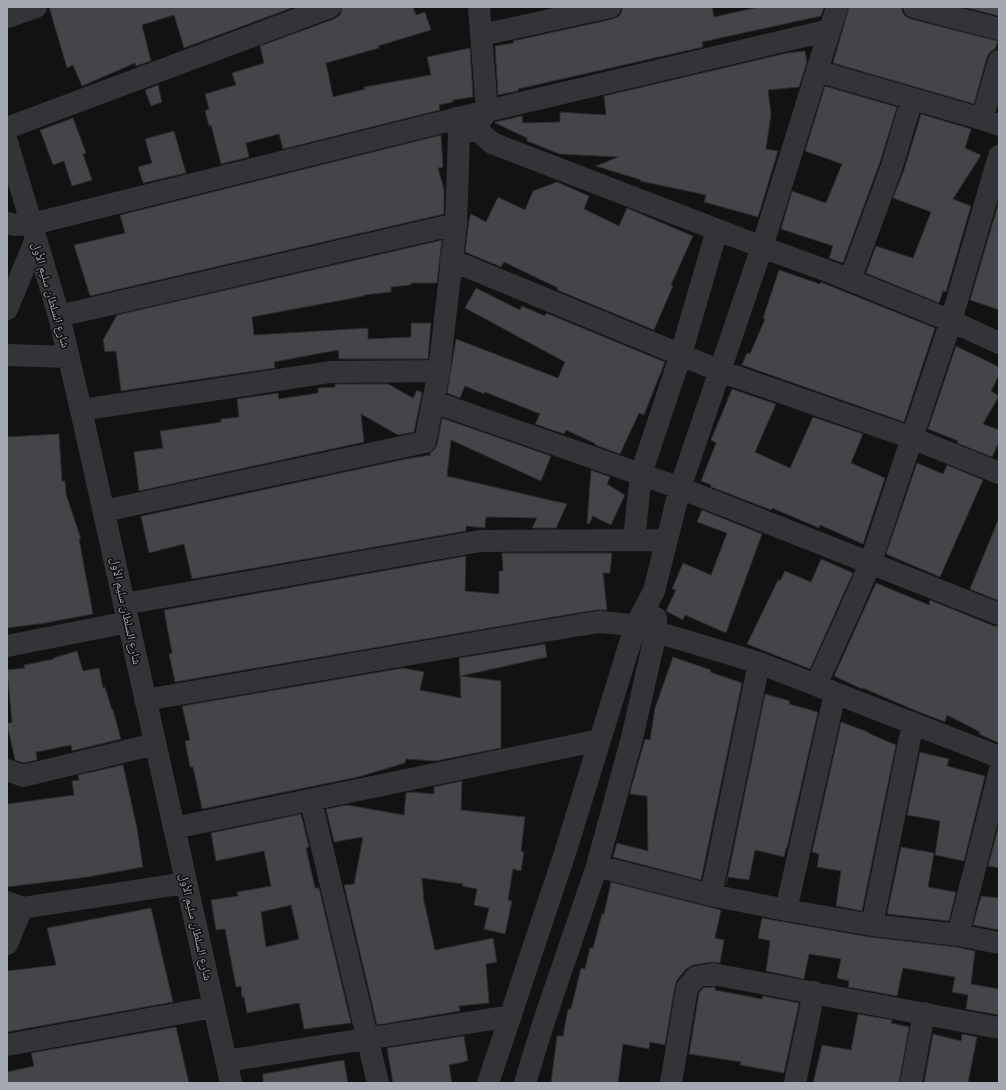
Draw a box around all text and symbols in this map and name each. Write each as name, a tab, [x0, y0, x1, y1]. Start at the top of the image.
street label: شارع السلطان سليم الأول	[28, 240, 73, 350]
street label: شارع السلطان سليم الأول	[107, 556, 144, 666]
street label: شارع السلطان سليم الأول	[176, 872, 215, 982]

